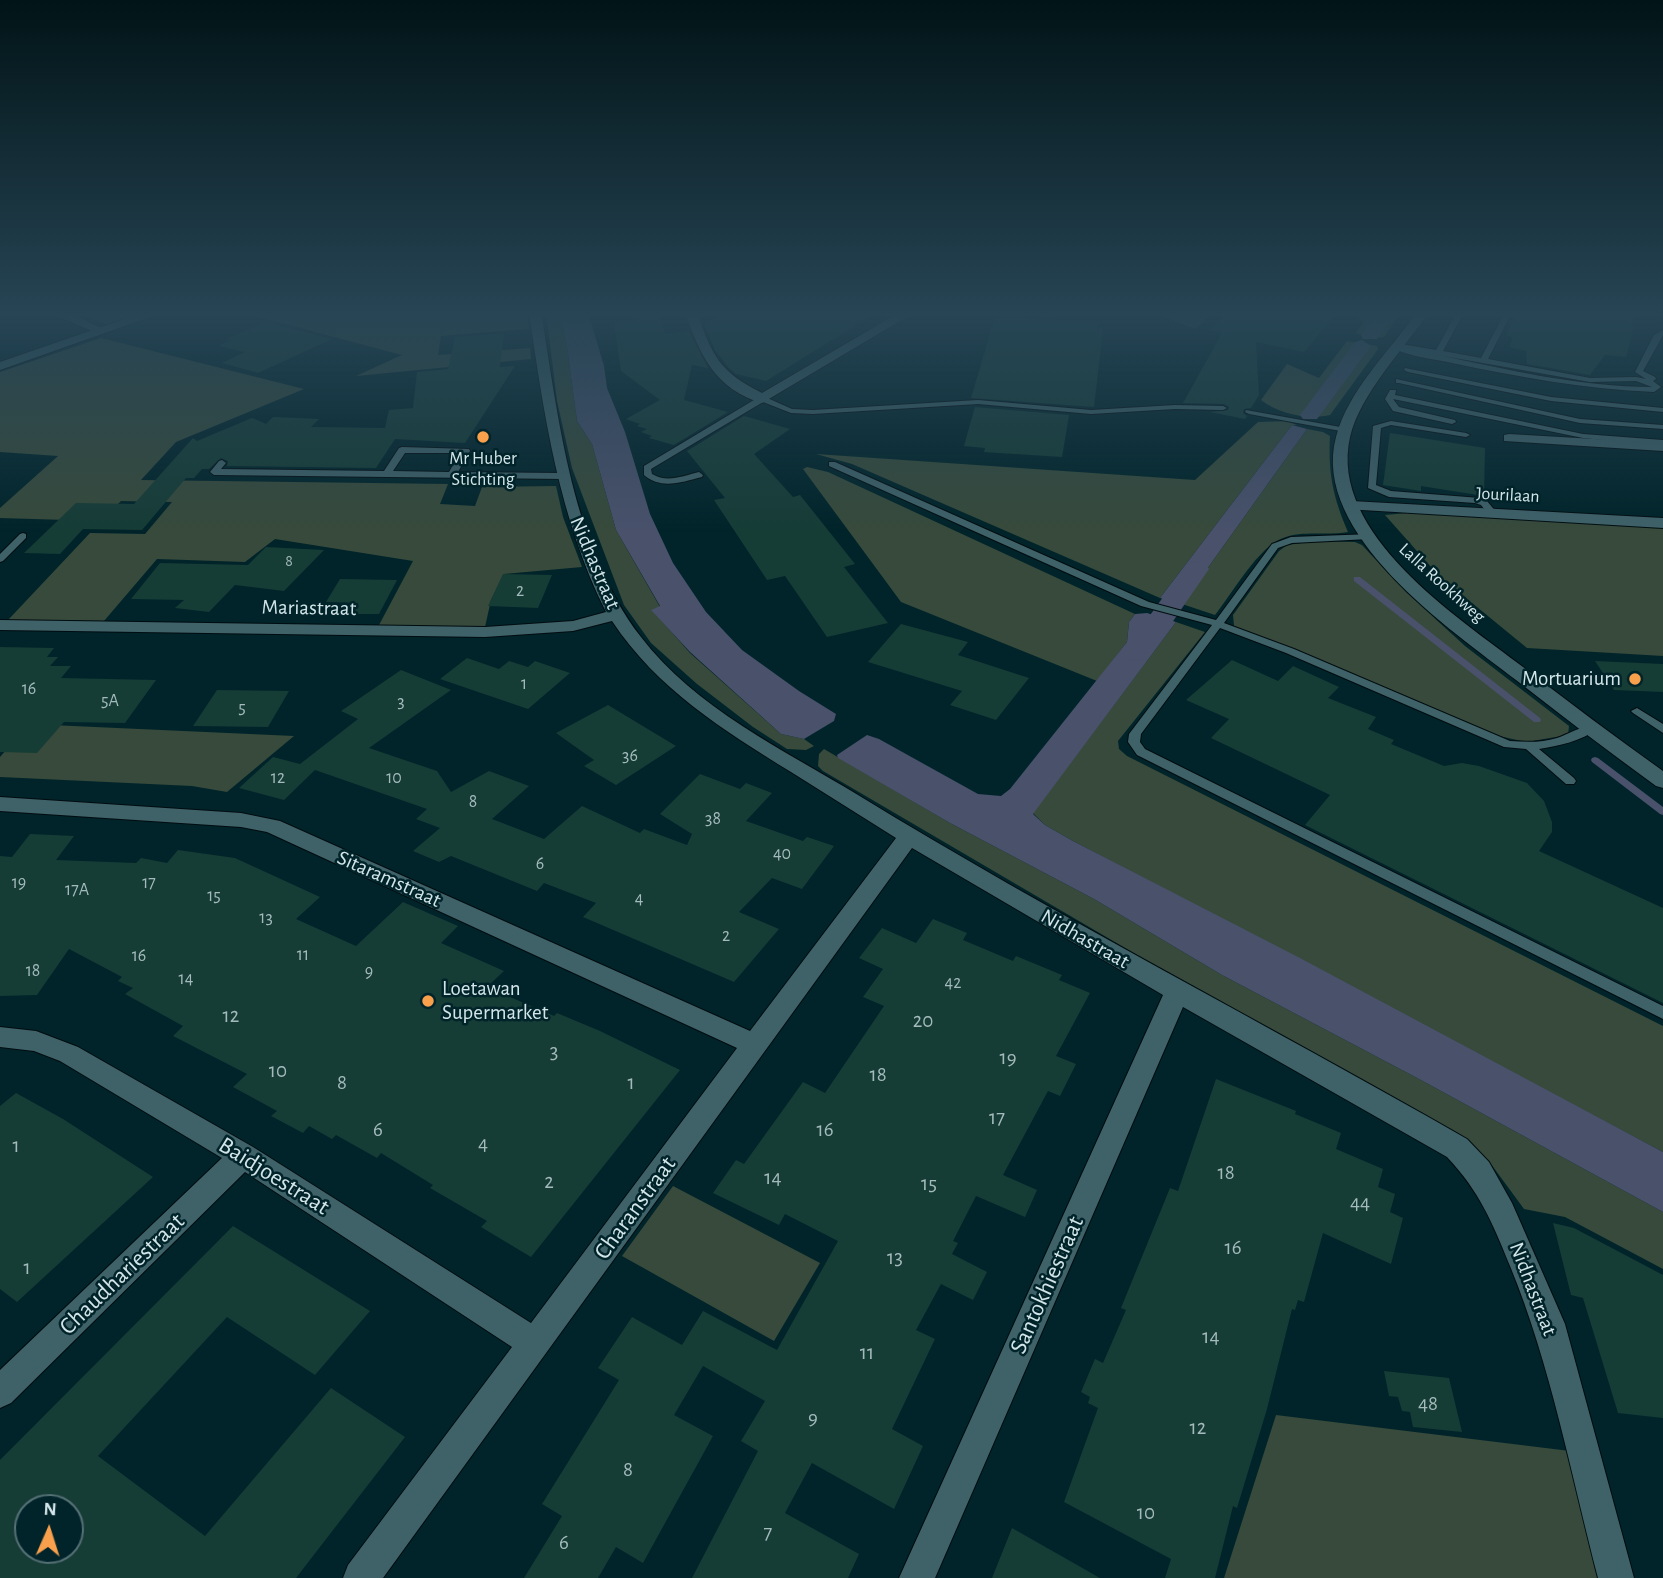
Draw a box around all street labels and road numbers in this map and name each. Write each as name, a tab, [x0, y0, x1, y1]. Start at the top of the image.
street label: Jourilaan	[1476, 483, 1540, 507]
street label: Nidhastraat	[564, 513, 626, 613]
street label: Lalla Rookhweg	[1394, 539, 1490, 627]
street label: Mariastraat	[262, 595, 356, 621]
street label: Sitaramstraat	[333, 845, 445, 913]
street label: Nidhastraat	[1036, 904, 1134, 974]
street label: Baidjoestraat	[213, 1131, 335, 1221]
street label: Charanstraat	[588, 1151, 682, 1265]
street label: Chaudhariestraat	[54, 1207, 190, 1341]
street label: Santokhiestraat	[1004, 1212, 1090, 1358]
street label: Nidhastraat	[1504, 1239, 1562, 1339]

